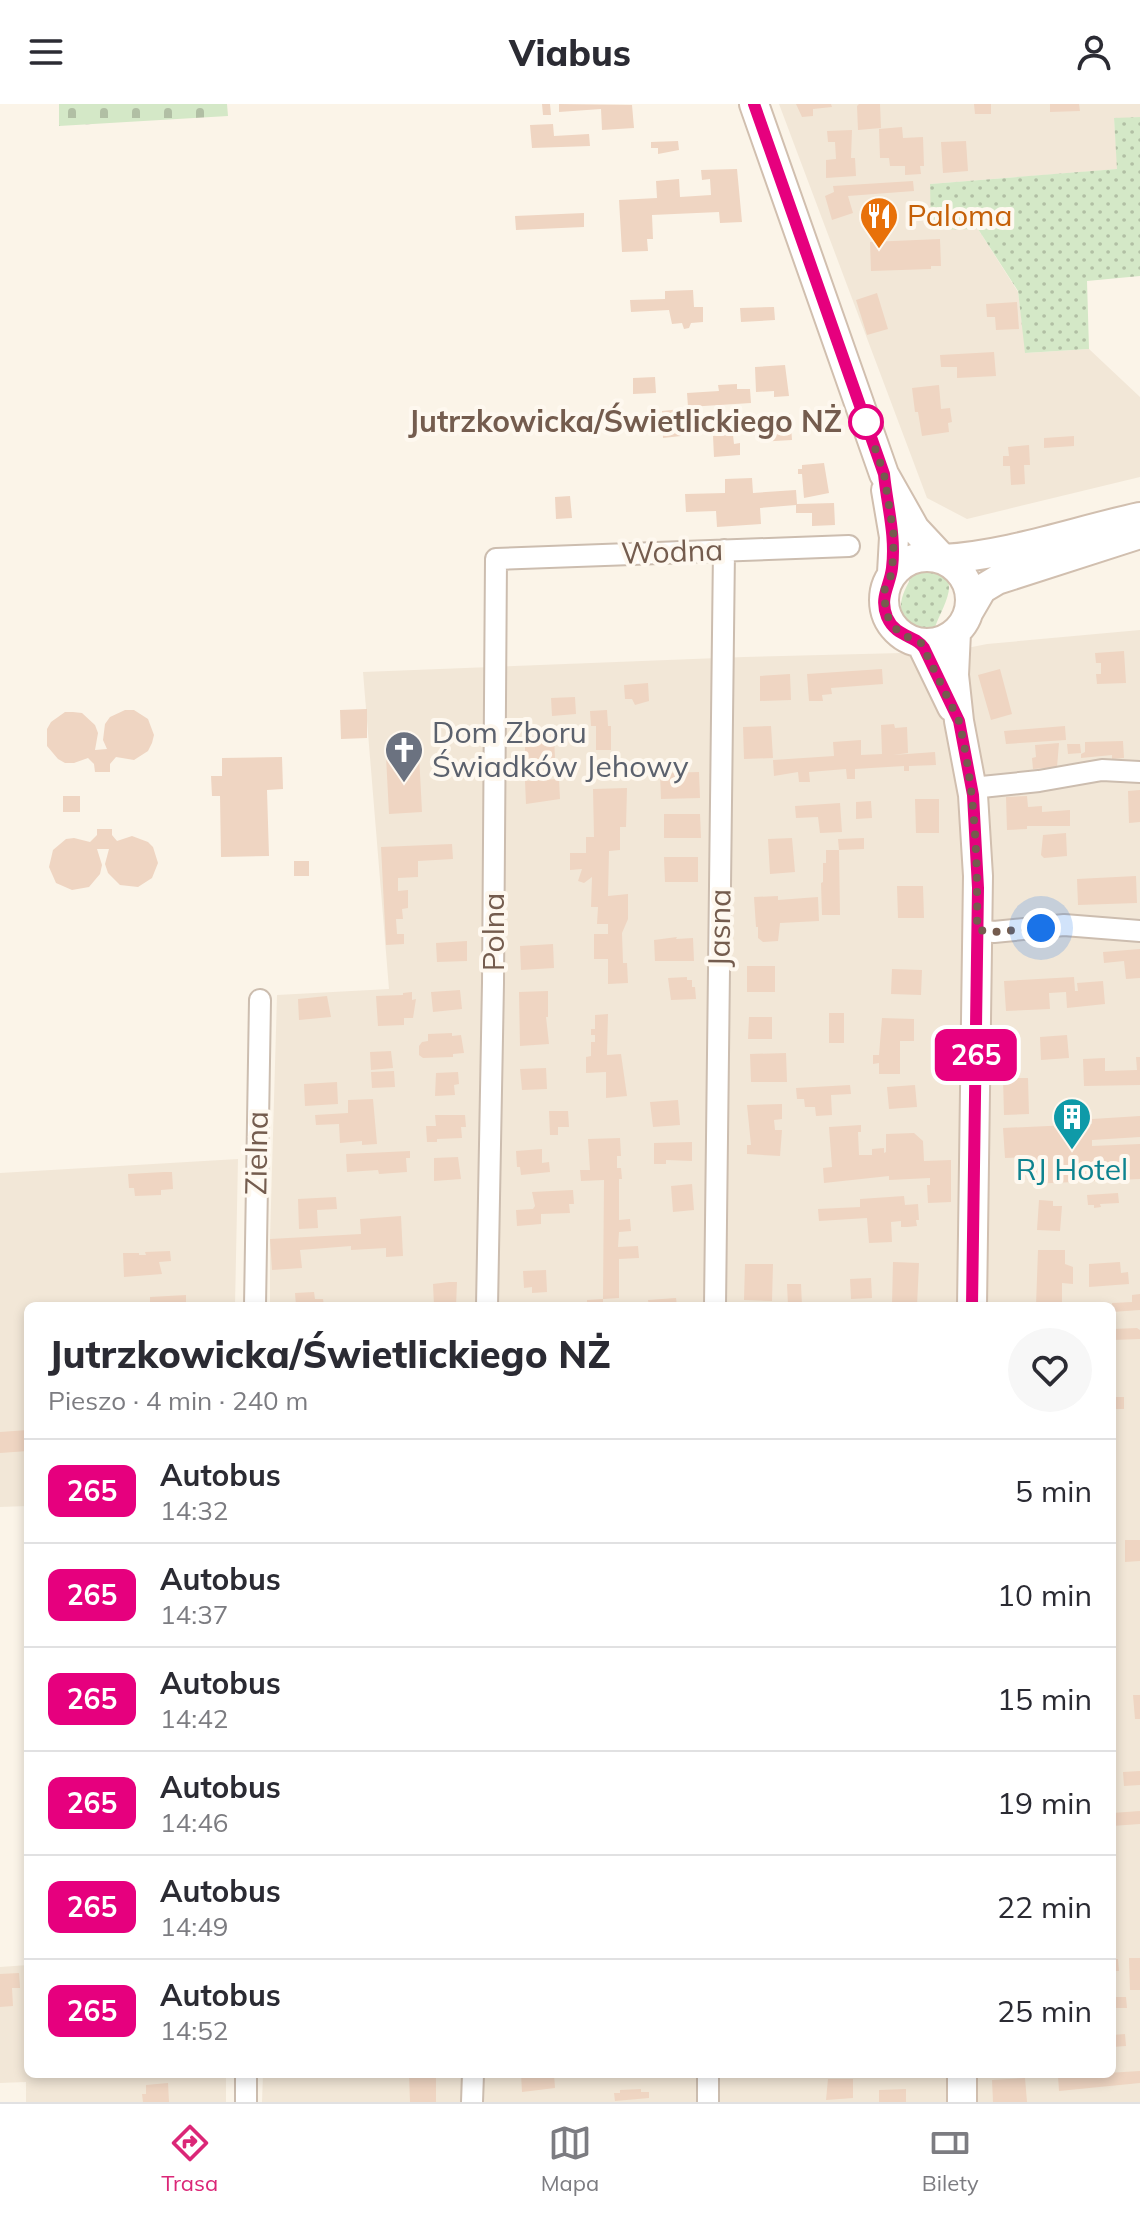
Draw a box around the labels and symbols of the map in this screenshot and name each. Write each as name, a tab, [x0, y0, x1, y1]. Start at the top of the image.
restaurant icon: Paloma	[858, 195, 900, 250]
place label: Paloma	[907, 196, 1012, 234]
place label: Jutrzkowicka/Świetlickiego NŻ	[408, 402, 842, 440]
marker: Jutrzkowicka/Świetlickiego NŻ	[849, 405, 883, 439]
street label: Wodna	[620, 530, 724, 572]
place label: Dom Zboru Świadków Jehowy	[432, 713, 689, 785]
church icon: Dom Zboru Świadków Jehowy	[383, 729, 425, 784]
street label: Jasna	[699, 888, 739, 967]
street label: Polna	[474, 893, 512, 971]
your location	[1021, 908, 1061, 948]
line badge: 265	[930, 1029, 1022, 1081]
building icon: RJ Hotel	[1051, 1096, 1093, 1151]
street label: Zielna	[236, 1111, 276, 1195]
place label: RJ Hotel	[1016, 1150, 1128, 1188]

